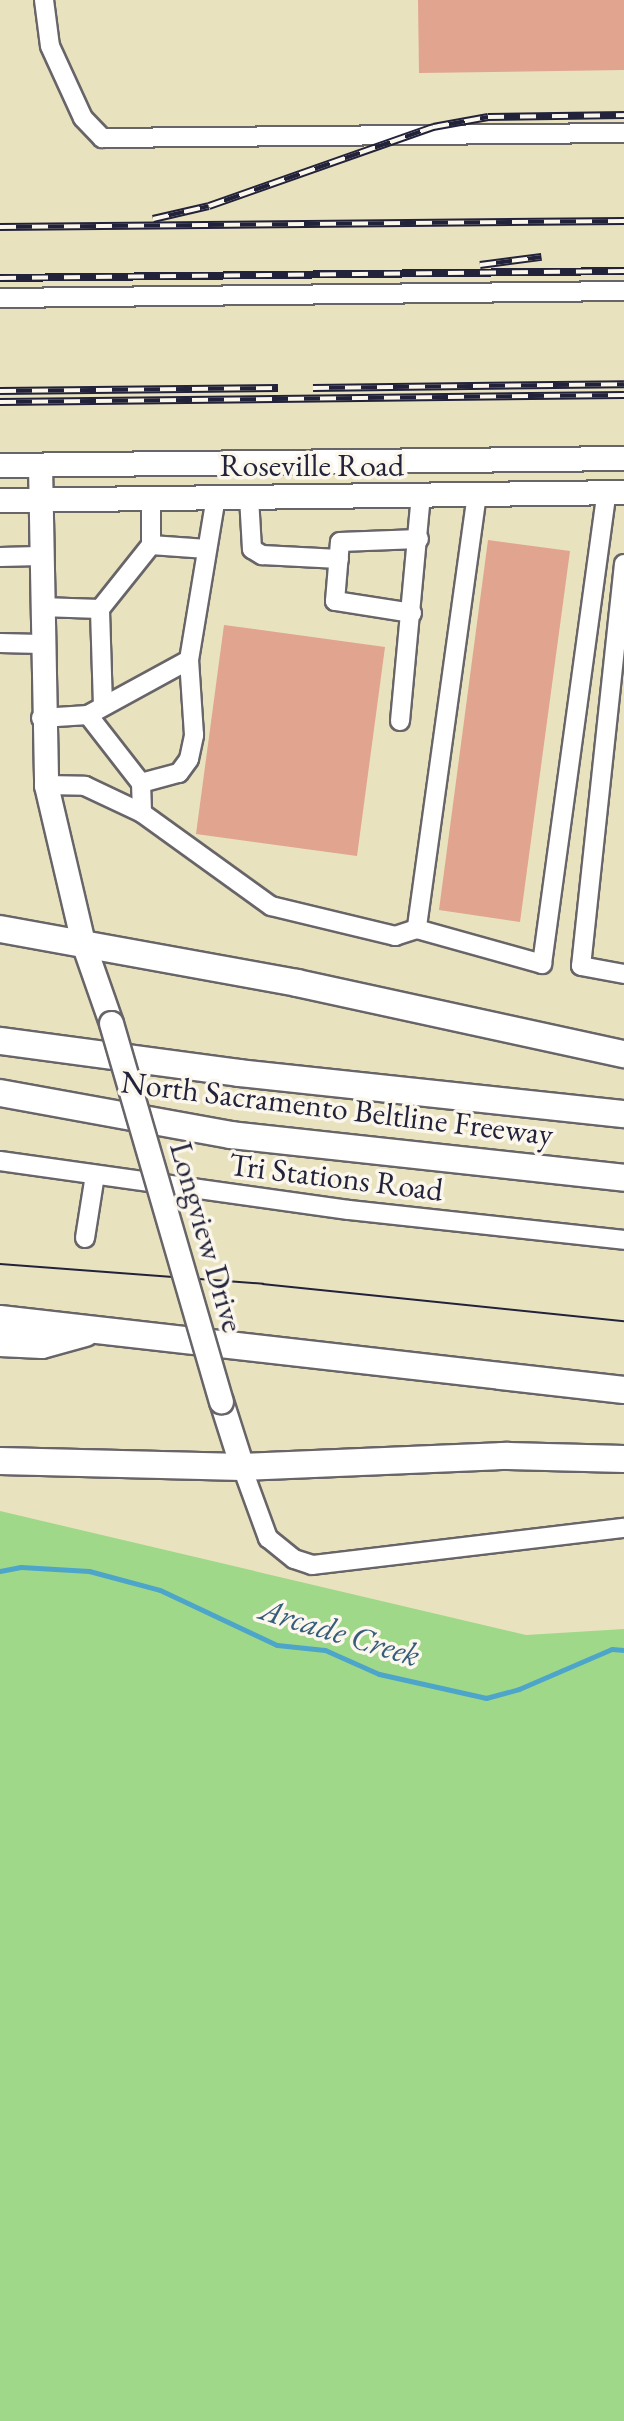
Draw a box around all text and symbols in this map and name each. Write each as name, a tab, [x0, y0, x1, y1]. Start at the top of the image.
street label: Roseville Road	[220, 446, 404, 484]
street label: North Sacramento Beltline Freeway	[119, 1062, 555, 1154]
street label: Longview Drive	[161, 1137, 253, 1337]
street label: Tri Stations Road	[227, 1145, 445, 1209]
water label: Arcade Creek	[255, 1589, 425, 1675]

